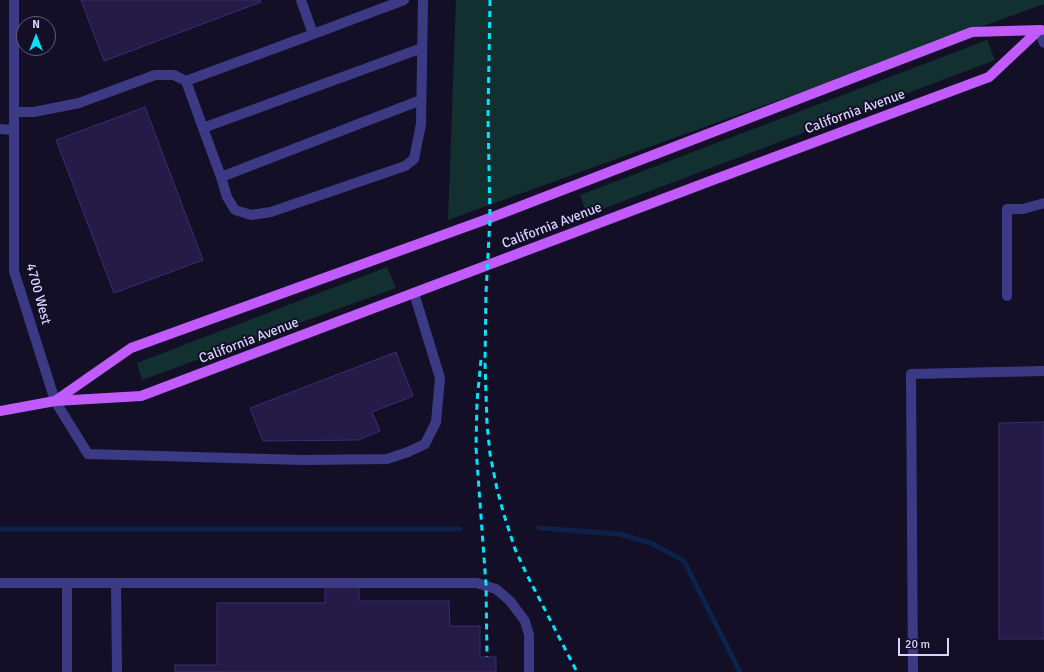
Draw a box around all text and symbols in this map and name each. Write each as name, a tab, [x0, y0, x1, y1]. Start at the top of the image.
north arrow	[16, 16, 56, 56]
text: N	[32, 18, 40, 31]
street label: California Avenue	[803, 86, 907, 138]
street label: California Avenue	[500, 199, 604, 253]
street label: 4700 West	[22, 262, 54, 326]
street label: California Avenue	[197, 314, 301, 368]
scale bar	[900, 630, 951, 656]
text: 20 m	[905, 637, 930, 652]

